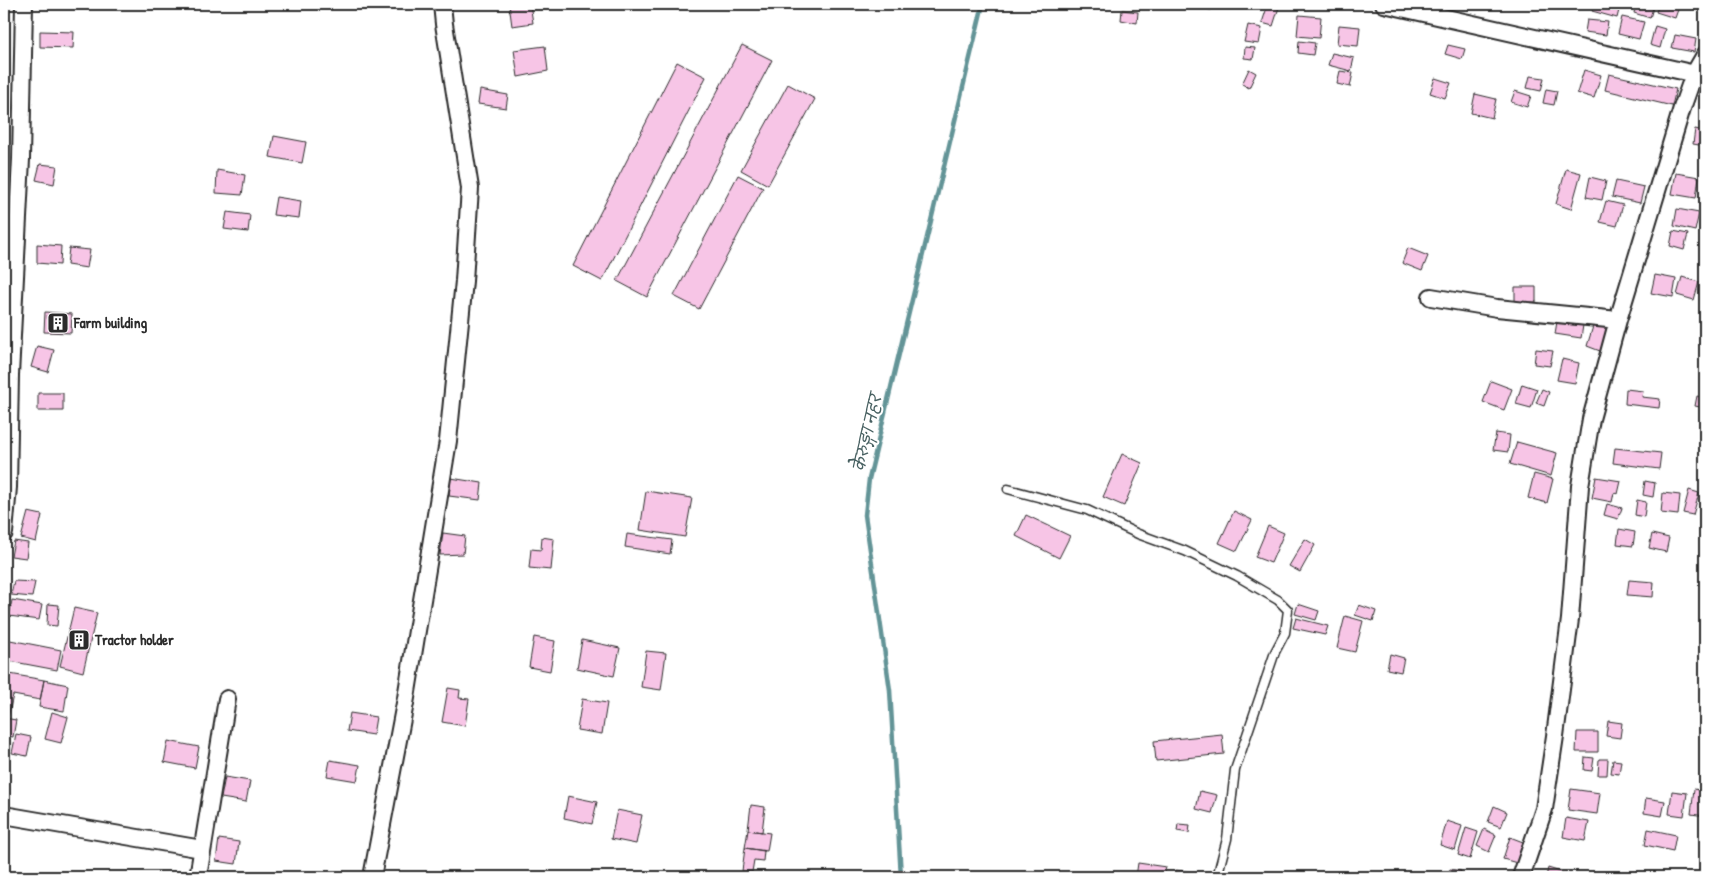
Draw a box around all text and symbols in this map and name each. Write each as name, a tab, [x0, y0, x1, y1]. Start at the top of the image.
building icon: Farm building	[46, 311, 70, 335]
place label: Farm building	[73, 312, 147, 334]
water label: केेरुङ्गा नहर	[846, 388, 889, 474]
building icon: Tractor holder	[67, 628, 91, 652]
place label: Tractor holder	[94, 629, 174, 650]

